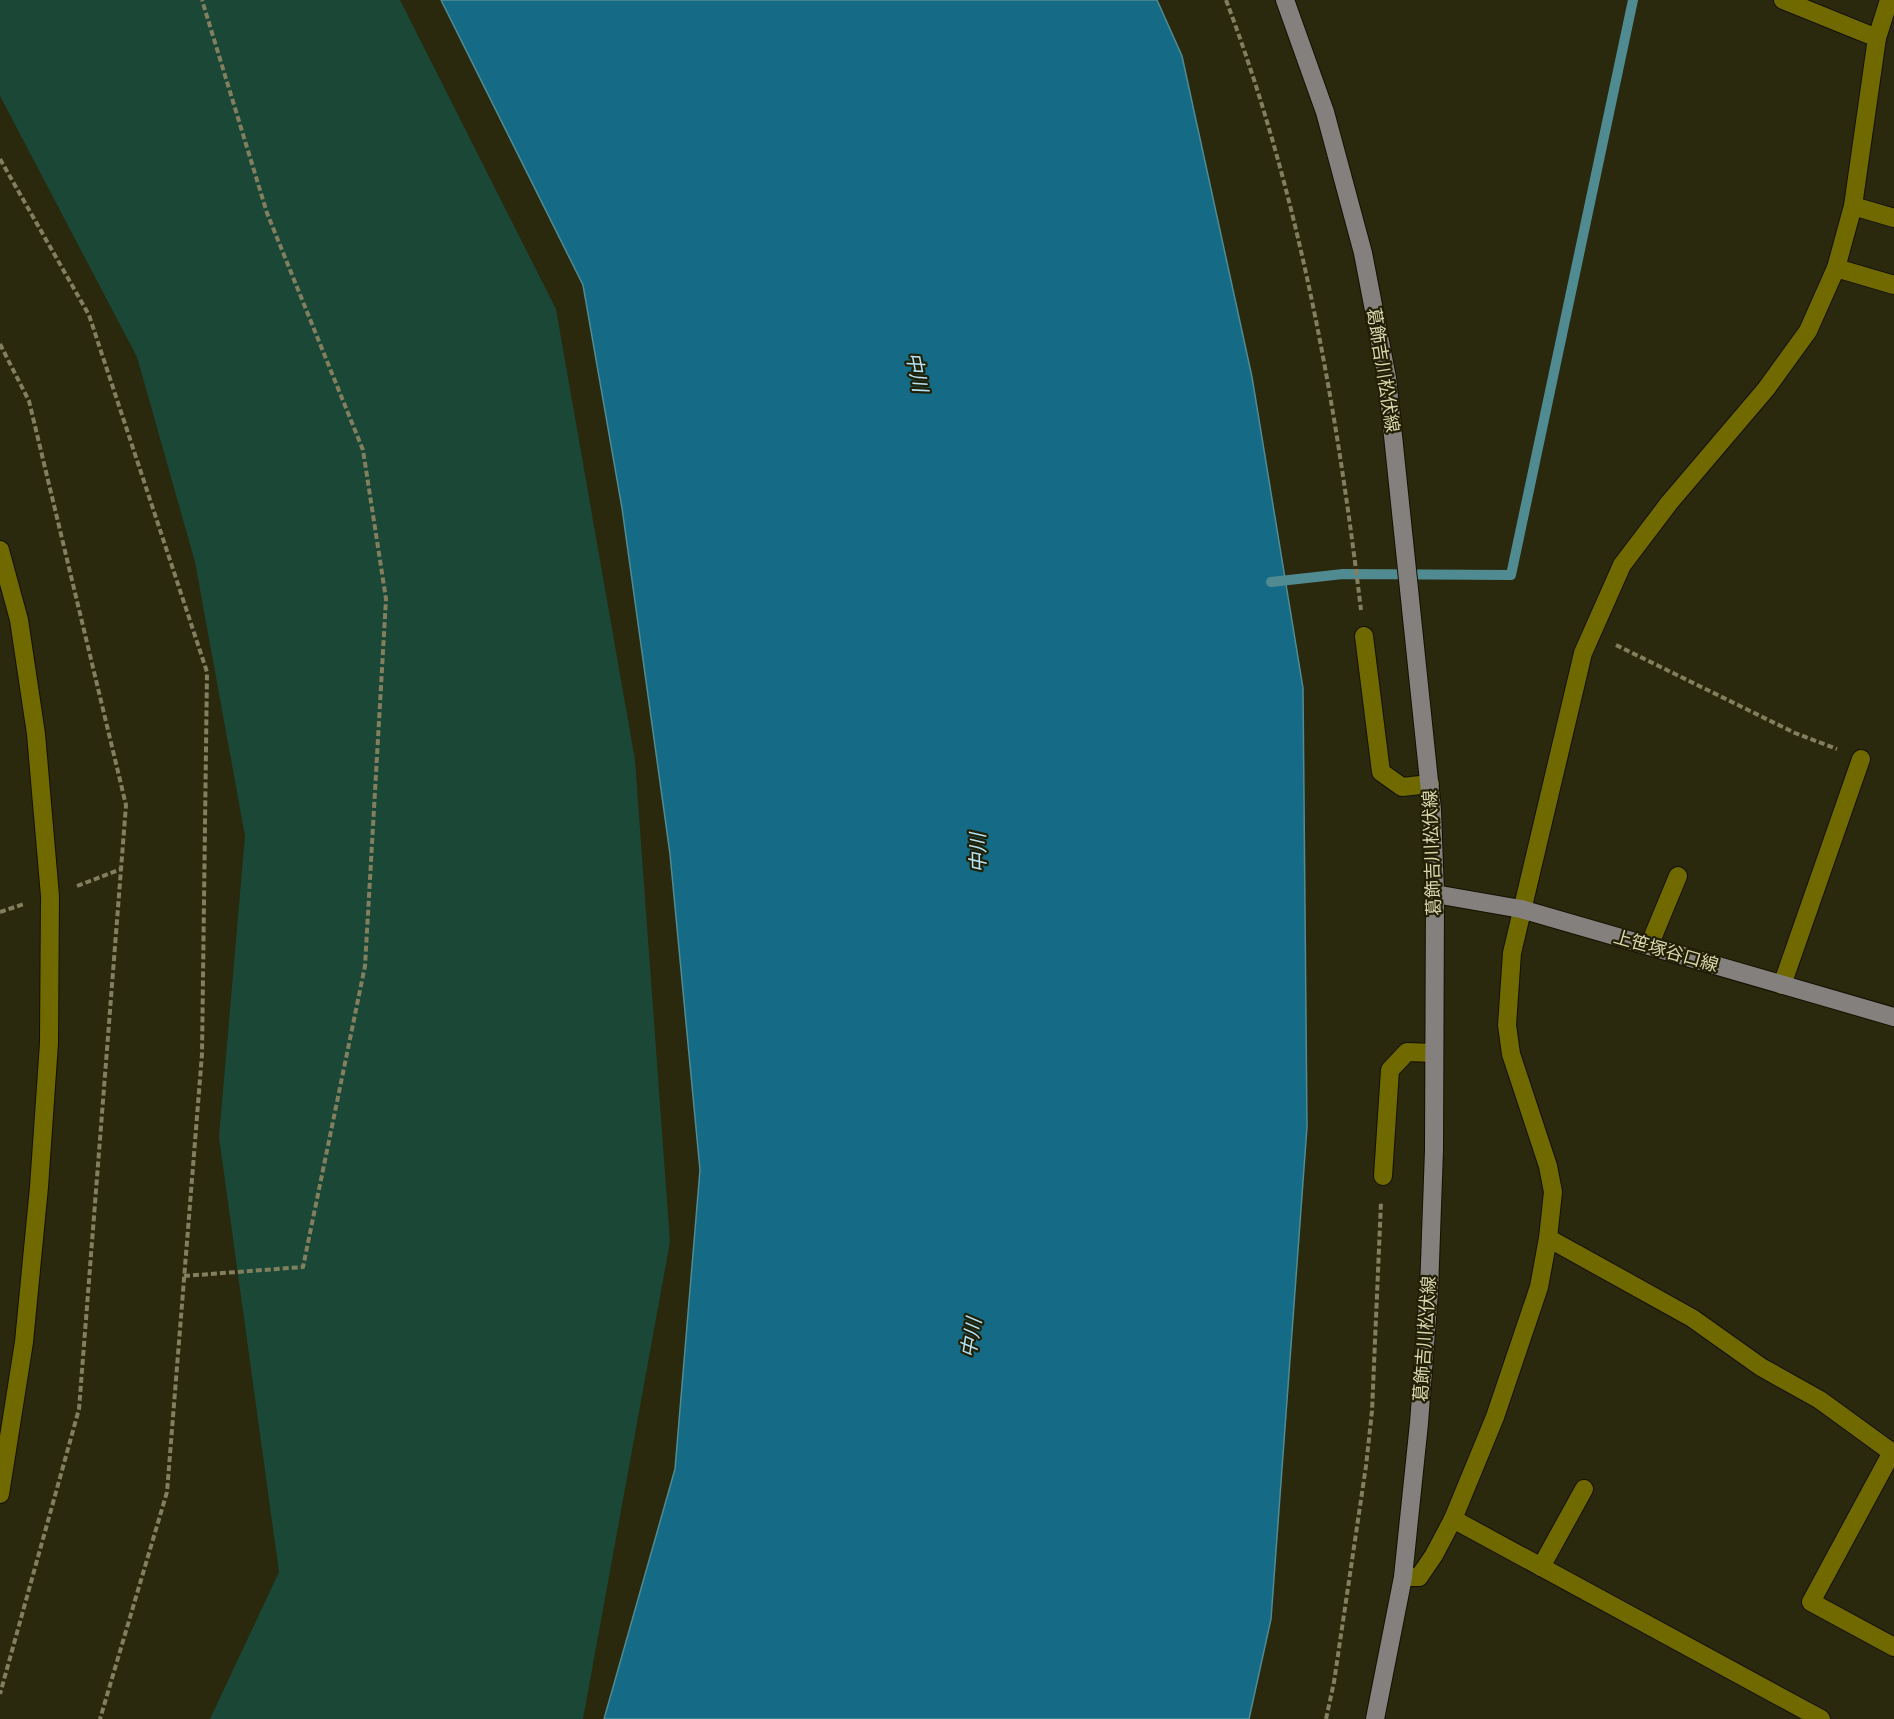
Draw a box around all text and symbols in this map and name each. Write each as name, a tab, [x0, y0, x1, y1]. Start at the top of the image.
street label: 葛飾吉川松伏線	[1362, 306, 1404, 434]
water label: 中川	[900, 350, 932, 396]
street label: 葛飾吉川松伏線	[1419, 790, 1445, 916]
water label: 中川	[967, 831, 991, 873]
street label: 上笹塚谷口線	[1611, 926, 1721, 976]
street label: 葛飾吉川松伏線	[1410, 1275, 1440, 1403]
water label: 中川	[957, 1315, 987, 1360]

